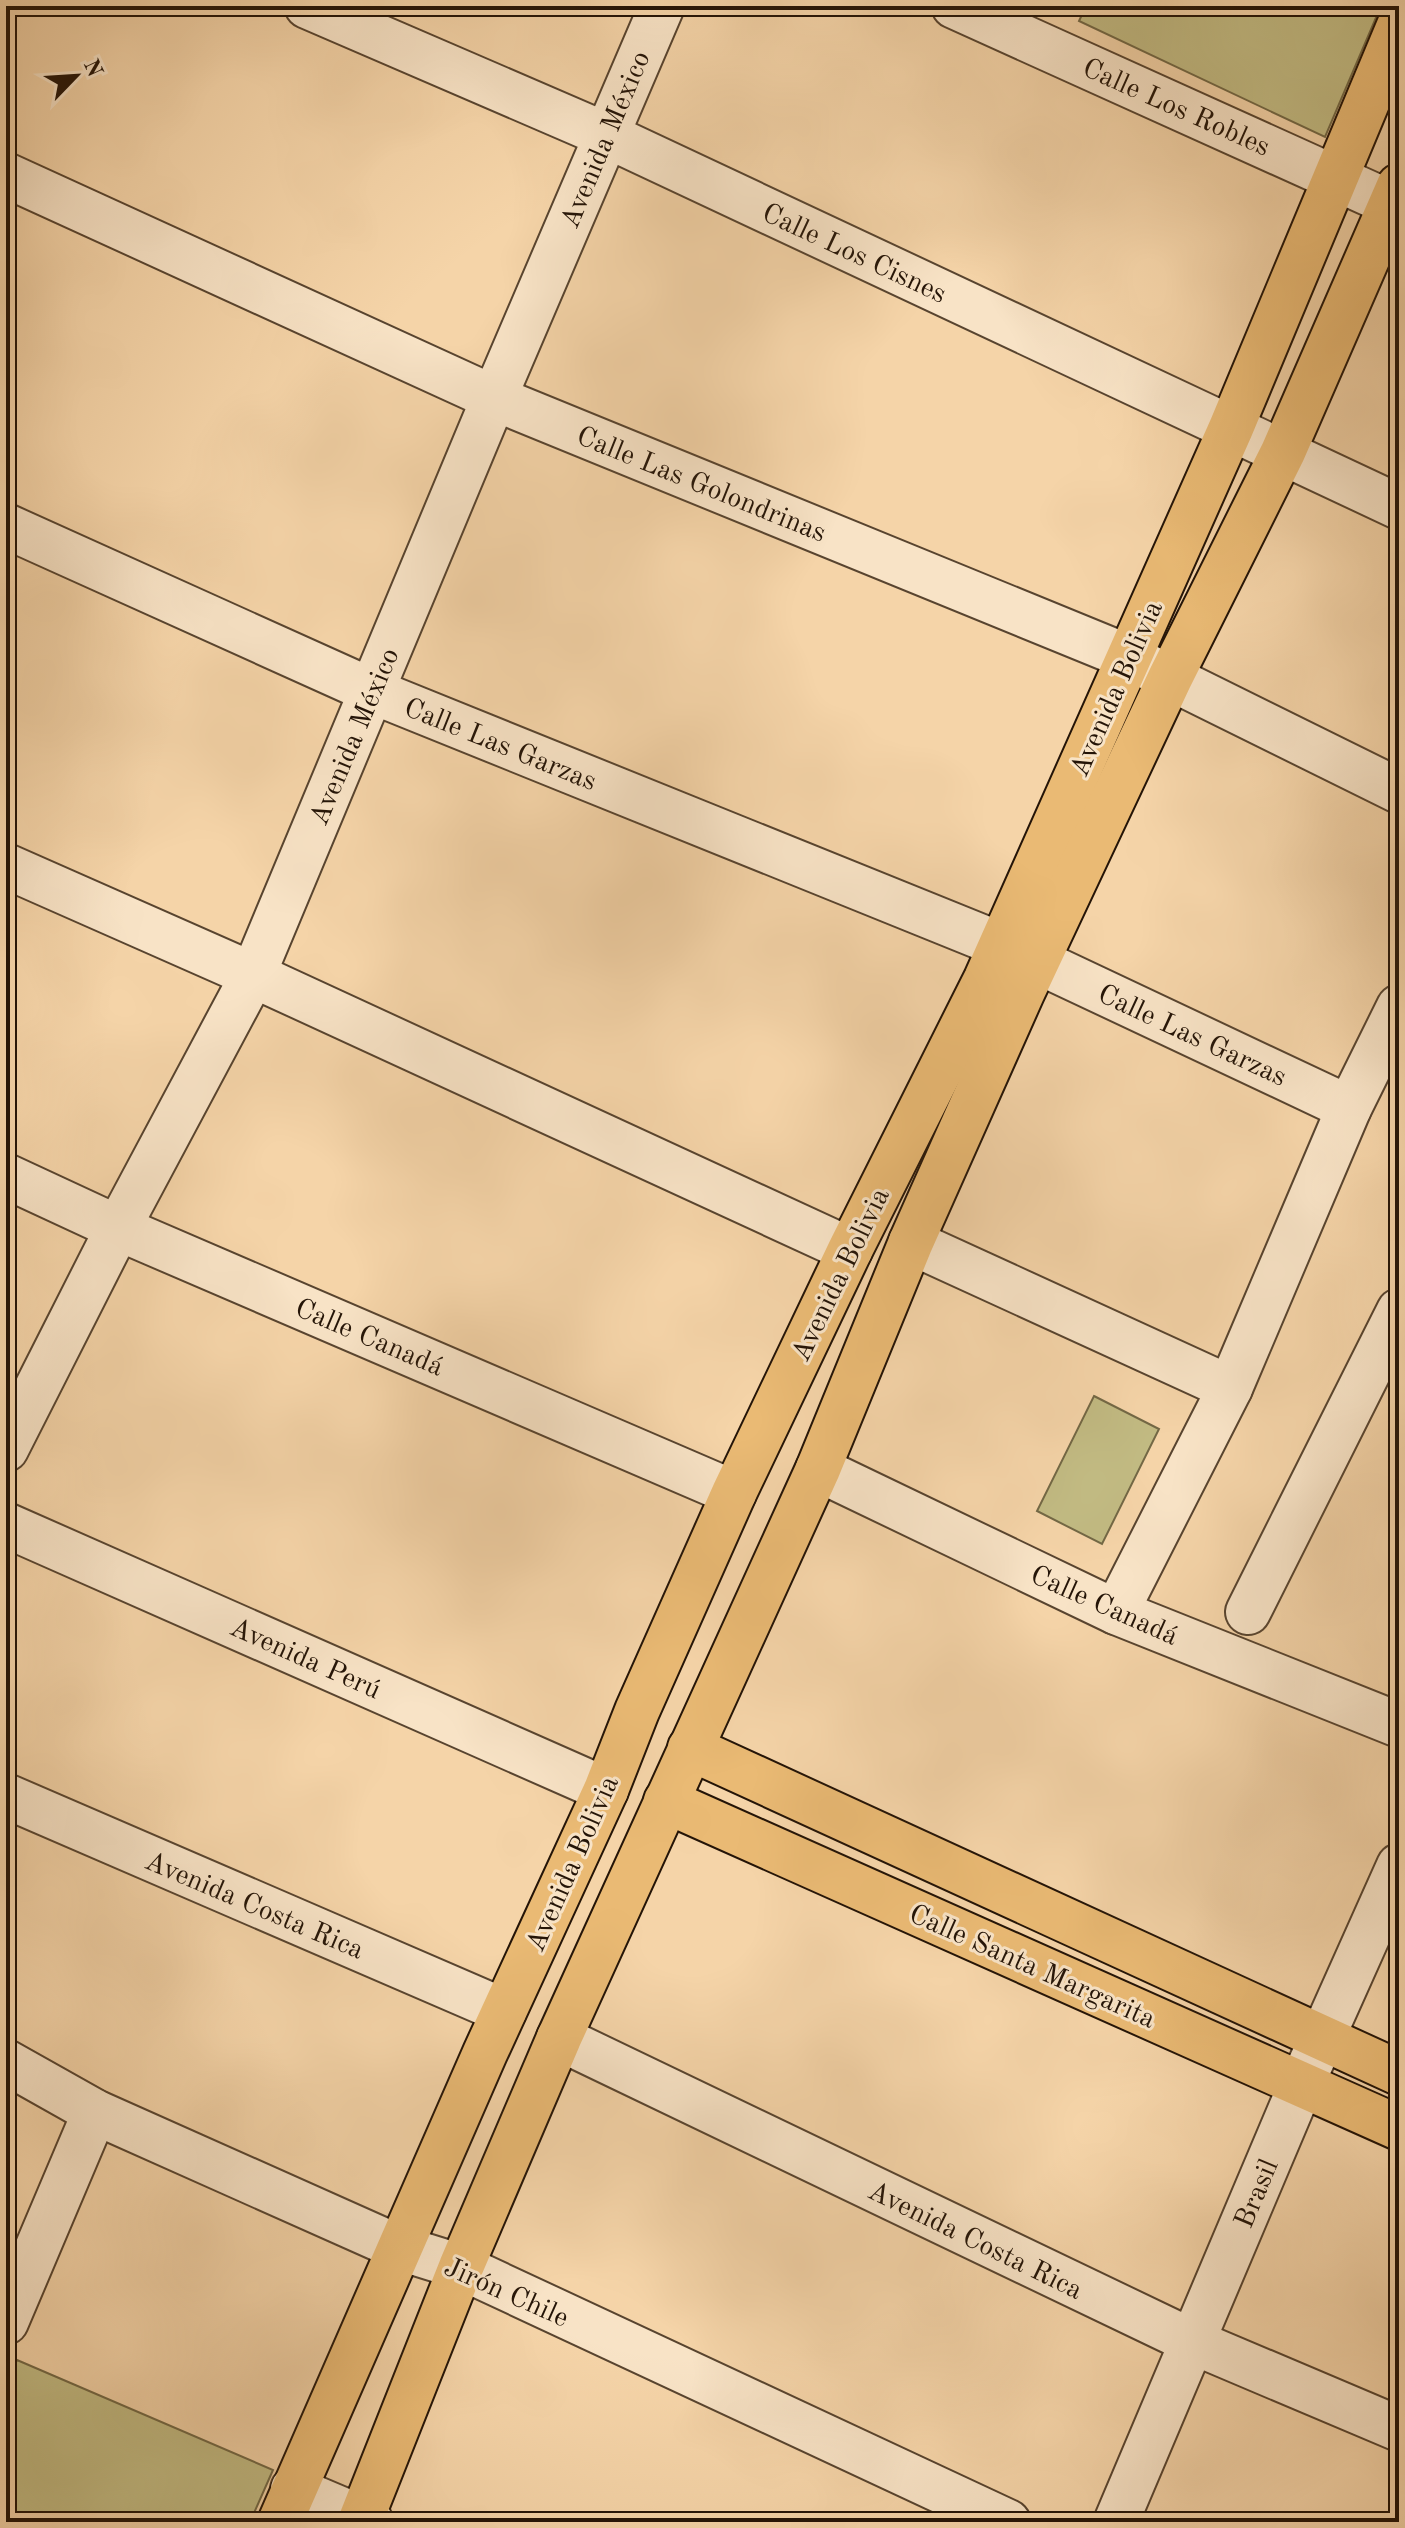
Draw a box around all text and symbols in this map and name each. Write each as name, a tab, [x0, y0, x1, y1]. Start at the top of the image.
north arrow	[36, 36, 116, 116]
street label: Avenida México	[557, 47, 657, 233]
street label: Calle Los Robles	[1078, 55, 1274, 163]
text: N	[79, 56, 106, 81]
street label: Calle Los Cisnes	[757, 200, 950, 310]
street label: Calle Las Golondrinas	[572, 423, 830, 549]
street label: Avenida Bolivia	[1066, 597, 1169, 781]
street label: Avenida México	[306, 644, 406, 830]
street label: Calle Las Garzas	[400, 694, 600, 797]
street label: Calle Las Garzas	[1093, 981, 1290, 1093]
street label: Avenida Bolivia	[788, 1184, 896, 1367]
street label: Calle Canadá	[290, 1295, 447, 1383]
street label: Calle Canadá	[1026, 1562, 1182, 1652]
street label: Avenida Perú	[225, 1614, 384, 1705]
street label: Avenida Bolivia	[522, 1772, 625, 1956]
street label: Avenida Costa Rica	[140, 1848, 368, 1966]
street label: Calle Santa Margarita	[904, 1901, 1159, 2035]
street label: Brasil	[1231, 2156, 1285, 2233]
street label: Avenida Costa Rica	[863, 2178, 1087, 2306]
street label: Jirón Chile	[439, 2254, 572, 2334]

